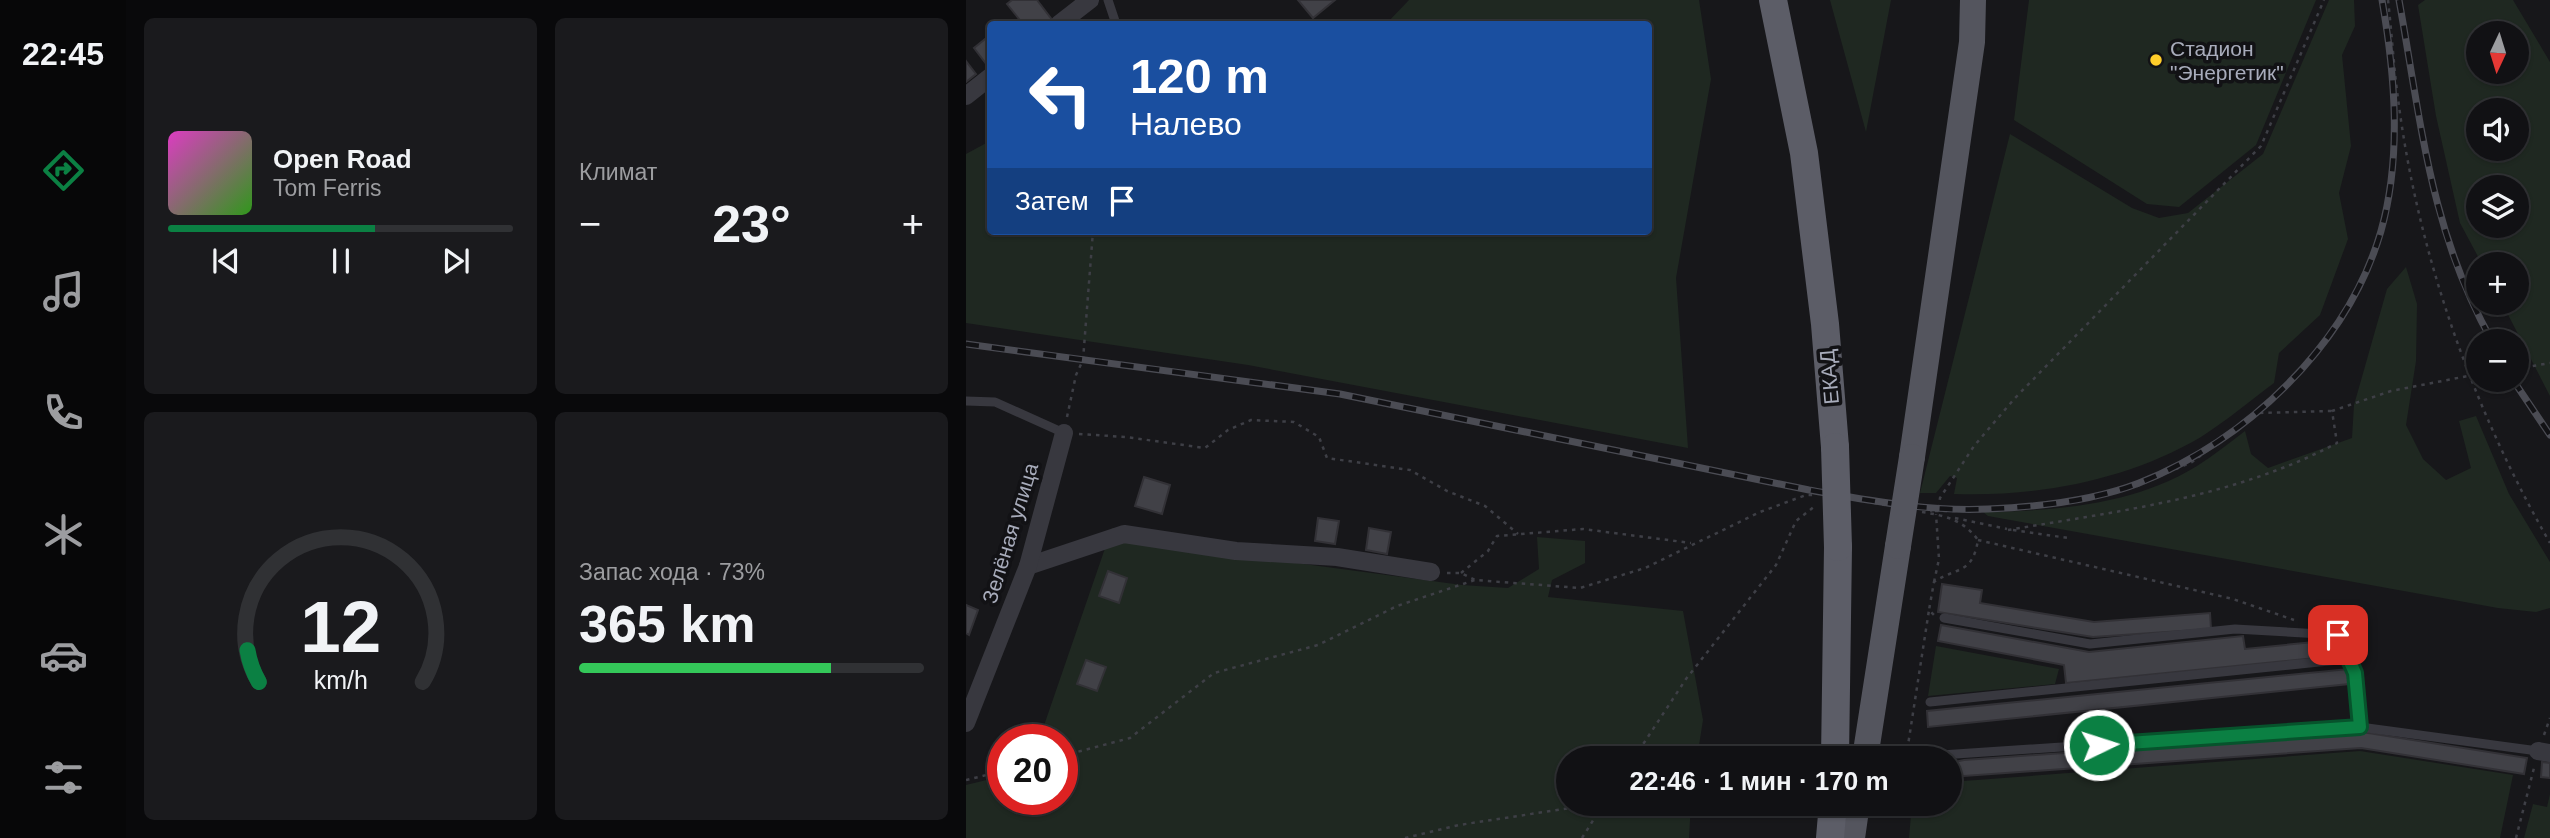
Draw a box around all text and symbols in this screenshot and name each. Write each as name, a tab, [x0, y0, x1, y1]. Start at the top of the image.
north arrow	[2466, 21, 2529, 84]
map controls	[2466, 21, 2529, 392]
text: 22:45	[22, 36, 104, 72]
place label: Стадион "Энергетик"	[2170, 37, 2284, 84]
icon: left	[1015, 49, 1106, 140]
text: 120 m	[1130, 49, 1269, 103]
marker: Стадион "Энергетик"	[2148, 52, 2164, 68]
button: sound	[2466, 98, 2529, 161]
text: Налево	[1130, 106, 1242, 142]
text: Open Road	[273, 144, 412, 174]
icon: directions	[39, 146, 88, 195]
text: Климат	[579, 159, 657, 185]
text: Tom Ferris	[273, 175, 382, 201]
button: layers	[2466, 175, 2529, 238]
icon: arrive	[1103, 182, 1141, 220]
text: Затем	[1015, 186, 1089, 216]
text: 23°	[712, 195, 791, 253]
text: −	[579, 203, 601, 245]
text: +	[902, 203, 924, 245]
icon: previous	[207, 242, 245, 280]
icon: pause	[322, 242, 360, 280]
icon: next	[437, 242, 475, 280]
button: +	[2466, 252, 2529, 315]
icon: music	[39, 267, 88, 316]
button: −	[2466, 329, 2529, 392]
street label: ЕКАД	[1815, 349, 1843, 405]
icon: phone	[39, 388, 88, 437]
street label: Зелёная улица	[978, 460, 1042, 606]
icon: climate	[39, 510, 88, 559]
text: Запас хода · 73%	[579, 559, 765, 585]
text: 12	[300, 586, 381, 667]
text: 365 km	[579, 595, 755, 653]
pin	[2308, 605, 2368, 665]
icon: arrive	[2319, 616, 2357, 654]
icon: car	[39, 631, 88, 680]
text: km/h	[313, 666, 368, 694]
position arrow	[2062, 708, 2136, 782]
speed limit sign: 20	[987, 724, 1078, 815]
icon: filters	[39, 753, 88, 802]
text: 22:46 · 1 мин · 170 m	[1629, 766, 1889, 796]

